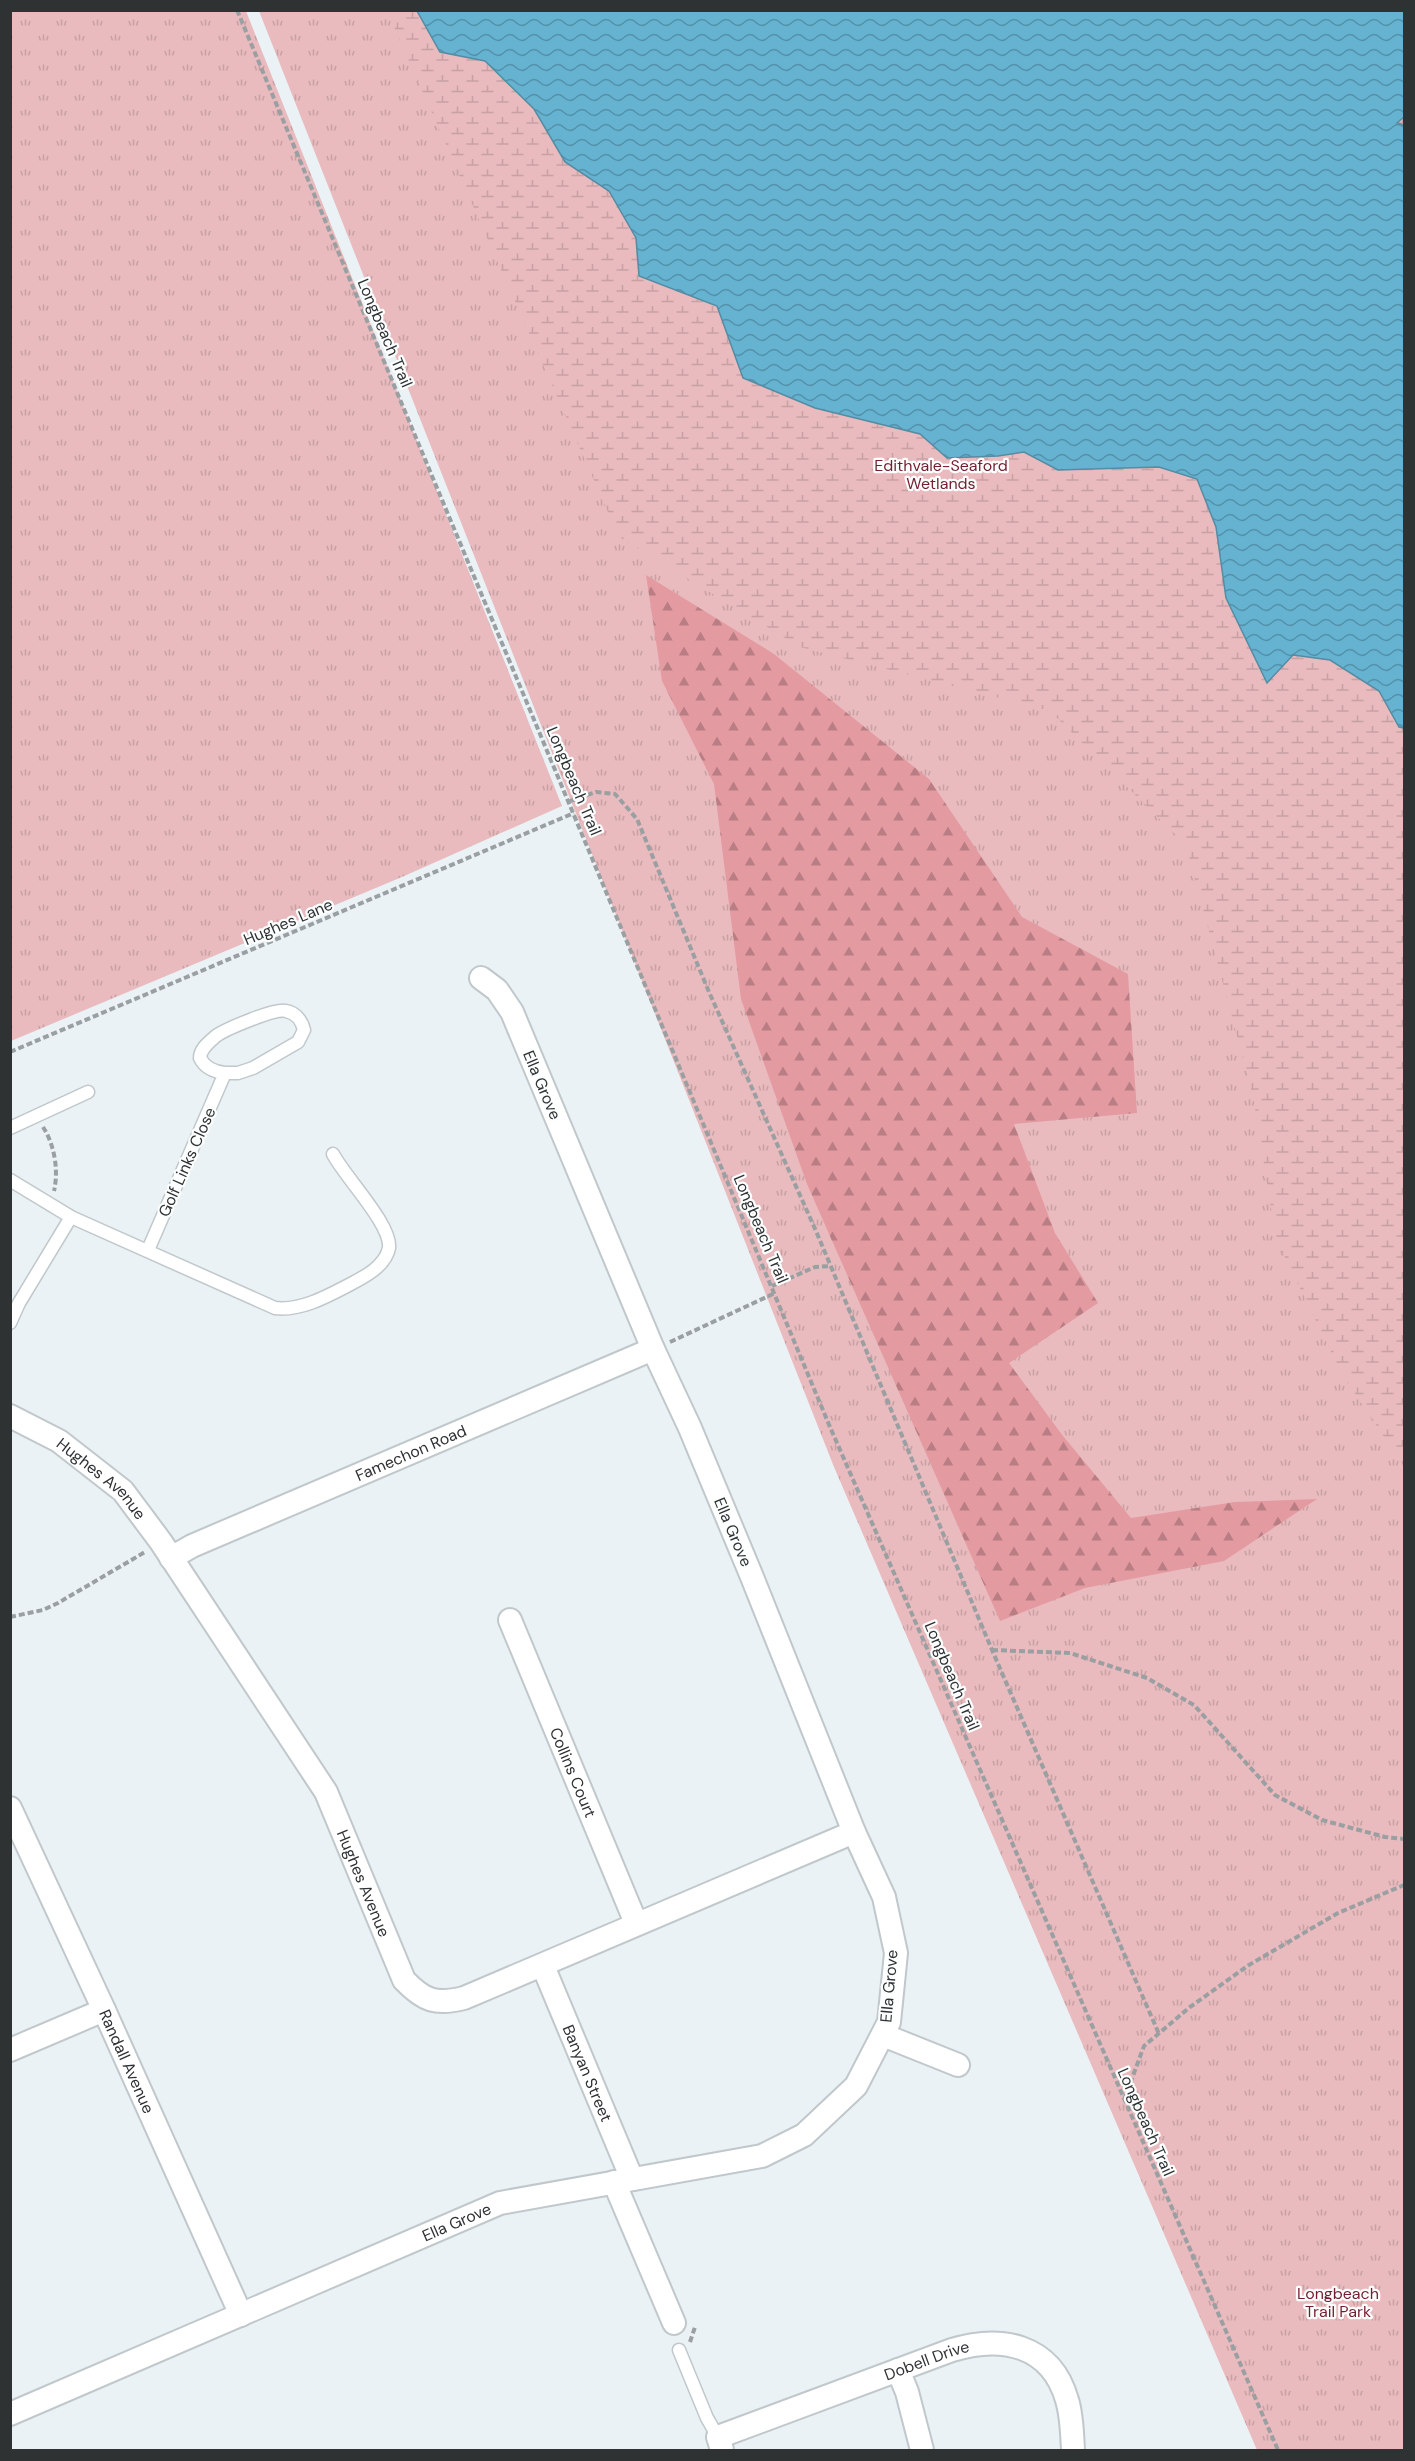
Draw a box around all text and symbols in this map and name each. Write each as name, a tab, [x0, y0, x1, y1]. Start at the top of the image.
street label: Longbeach Trail	[353, 275, 417, 391]
park label: Edithvale-Seaford Wetlands	[874, 455, 1008, 494]
street label: Longbeach Trail	[542, 723, 606, 839]
street label: Hughes Lane	[240, 894, 336, 950]
street label: Ella Grove	[518, 1047, 566, 1123]
street label: Golf Links Close	[153, 1104, 221, 1220]
street label: Longbeach Trail	[729, 1171, 793, 1287]
street label: Famechon Road	[352, 1420, 469, 1486]
street label: Hughes Avenue	[53, 1433, 151, 1524]
street label: Ella Grove	[709, 1494, 757, 1570]
street label: Longbeach Trail	[920, 1618, 984, 1734]
street label: Collins Court	[545, 1724, 601, 1821]
street label: Hughes Avenue	[332, 1826, 395, 1940]
street label: Ella Grove	[875, 1949, 903, 2023]
street label: Randall Avenue	[95, 2006, 160, 2117]
street label: Banyan Street	[558, 2021, 617, 2125]
street label: Longbeach Trail	[1113, 2065, 1179, 2179]
street label: Ella Grove	[419, 2198, 494, 2246]
park label: Longbeach Trail Park	[1297, 2283, 1379, 2322]
street label: Dobell Drive	[881, 2336, 971, 2385]

